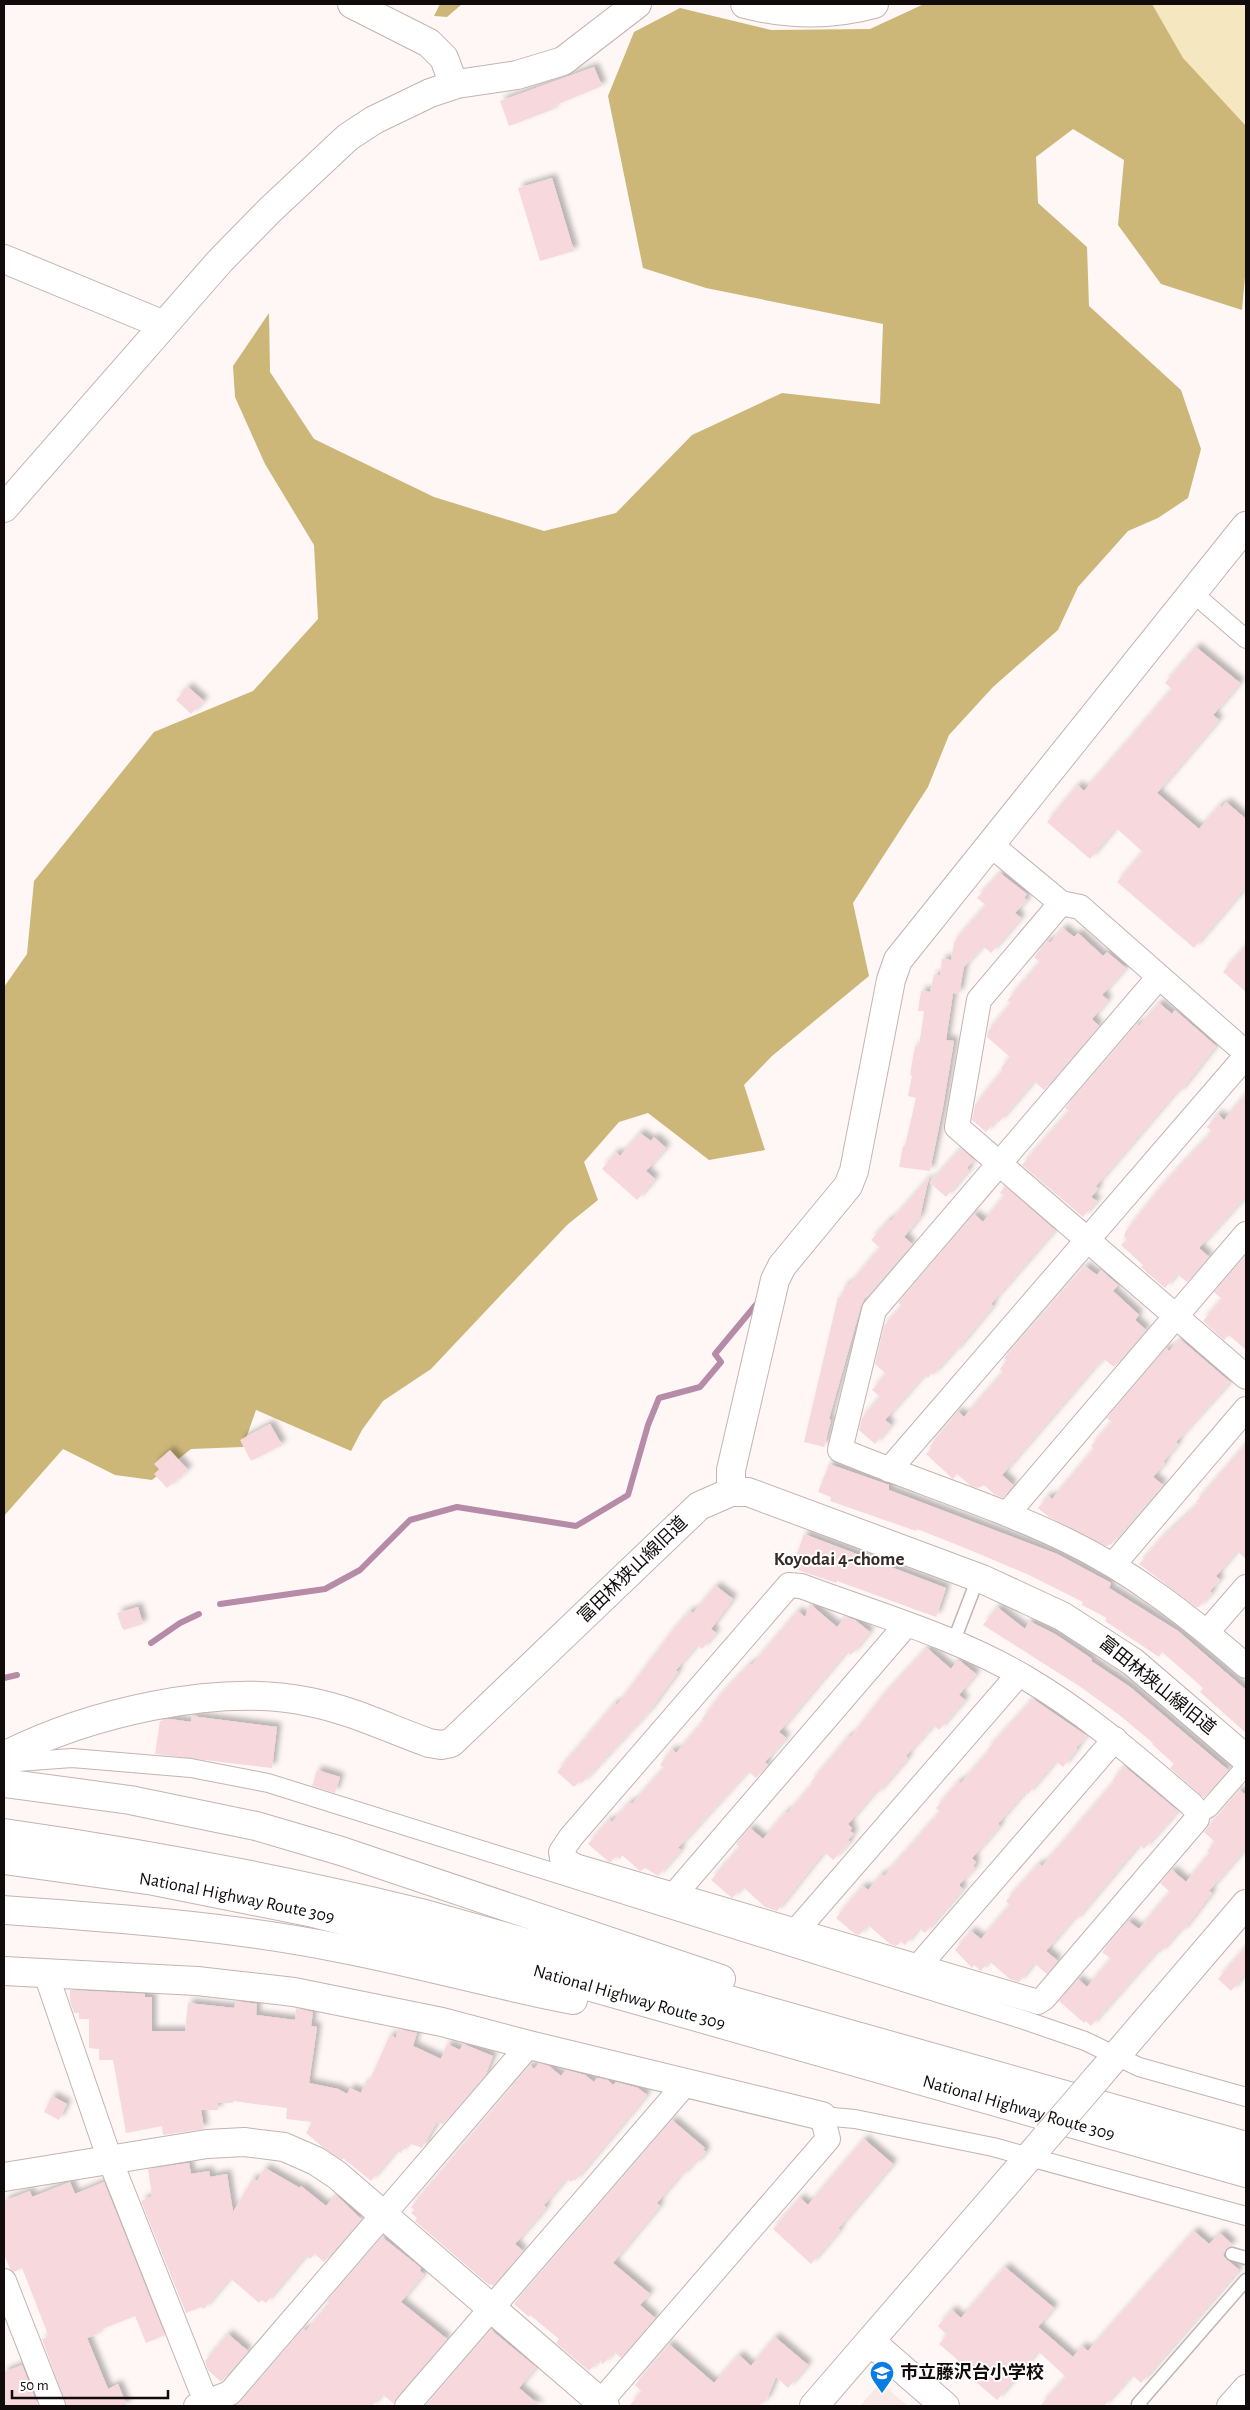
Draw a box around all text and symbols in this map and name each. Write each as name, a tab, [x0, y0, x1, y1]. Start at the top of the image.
street label: 富田林狭山線旧道	[574, 1512, 691, 1626]
district label: Koyodai 4-chome	[774, 1550, 904, 1569]
street label: 富田林狭山線旧道	[1095, 1632, 1220, 1738]
street label: National Highway Route 309	[138, 1870, 336, 1927]
street label: National Highway Route 309	[531, 1962, 727, 2034]
street label: National Highway Route 309	[921, 2073, 1117, 2144]
school or university icon: 市立藤沢台小学校	[869, 2360, 895, 2394]
place label: 市立藤沢台小学校	[900, 2362, 1044, 2382]
scale bar	[12, 2368, 169, 2400]
text: 50 m	[20, 2378, 49, 2393]

